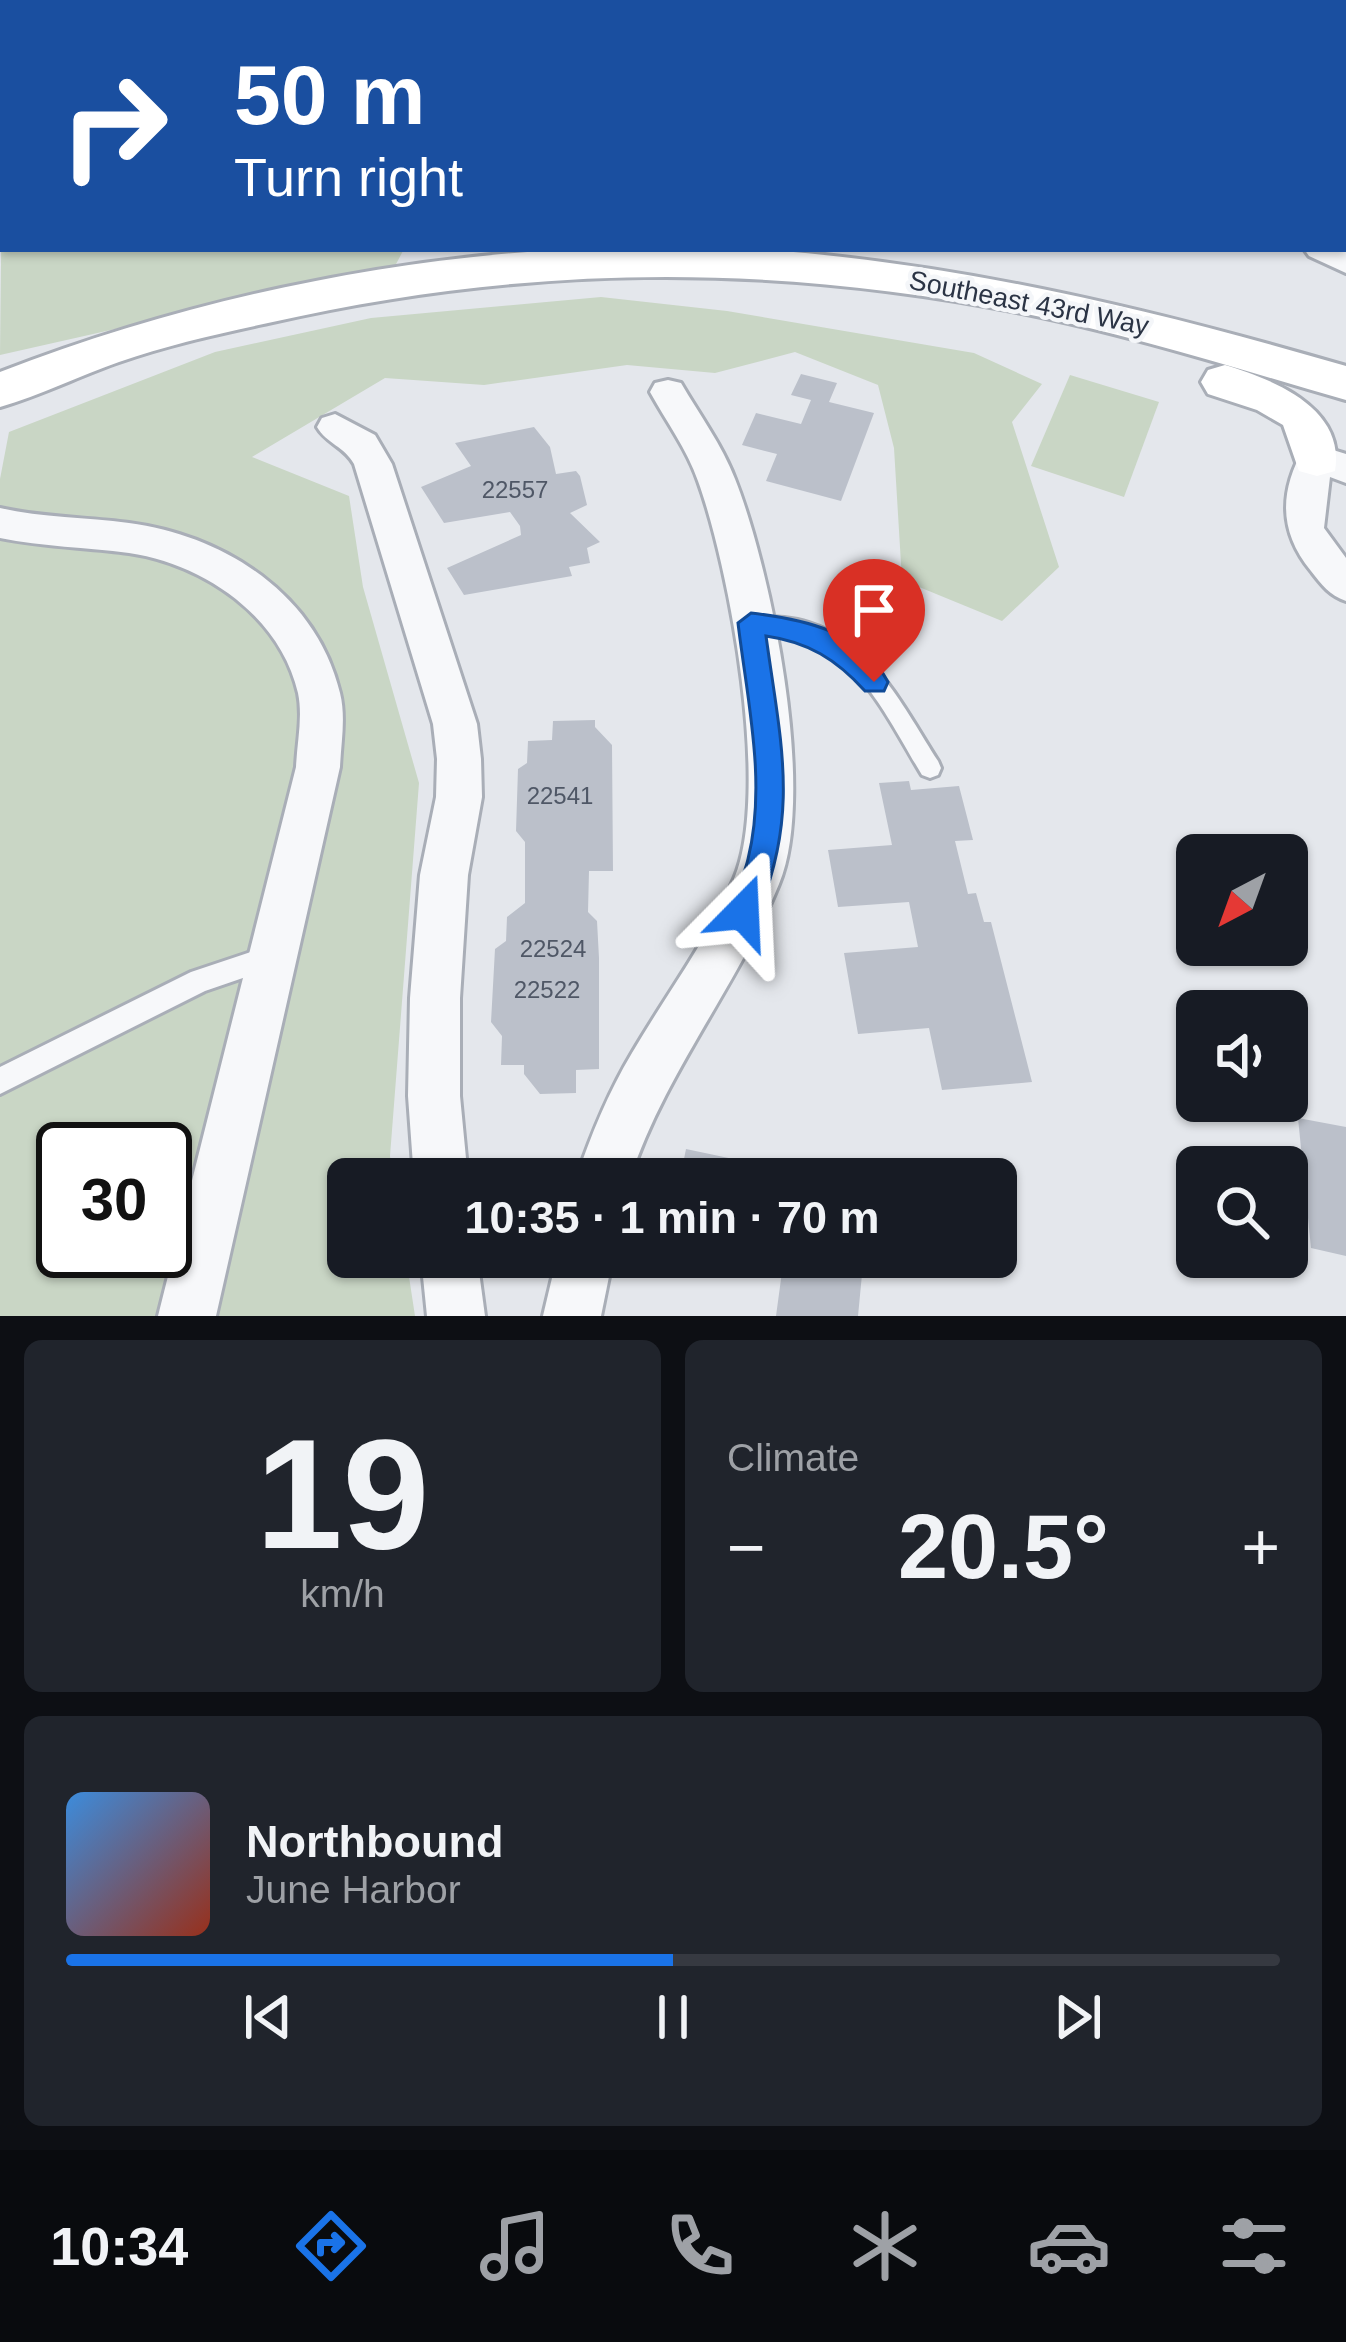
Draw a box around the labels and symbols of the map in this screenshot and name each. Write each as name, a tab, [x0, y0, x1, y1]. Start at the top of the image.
street label: Southeast 43rd Way	[907, 265, 1152, 341]
house number: 22557	[482, 476, 548, 503]
pin	[823, 559, 925, 682]
house number: 22541	[527, 782, 593, 809]
north arrow	[1176, 834, 1308, 966]
position arrow	[680, 849, 806, 975]
house number: 22524	[520, 935, 586, 962]
house number: 22522	[514, 976, 580, 1003]
speed limit sign: 30	[36, 1122, 192, 1278]

